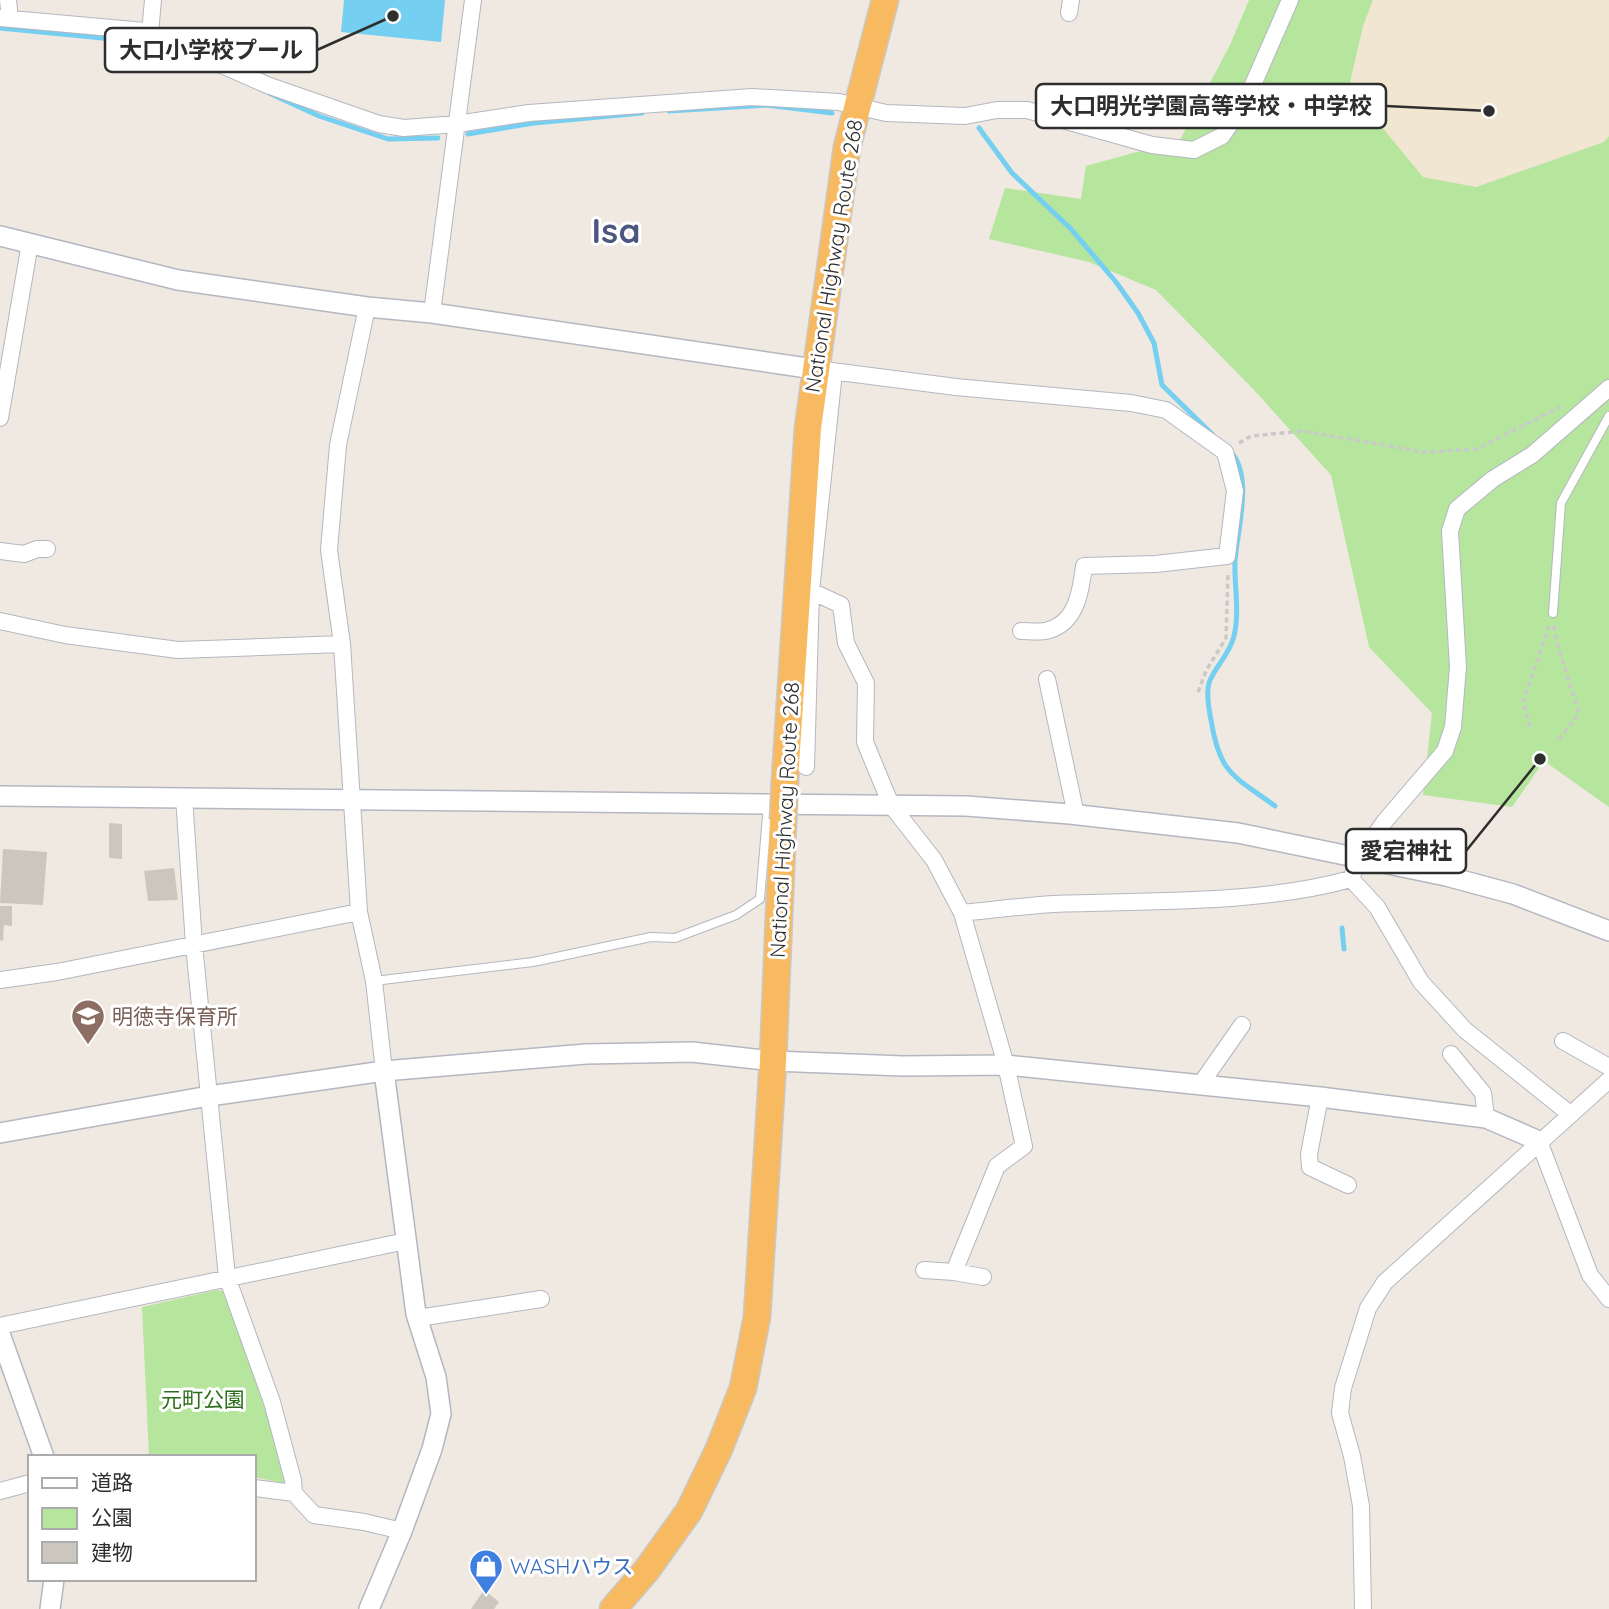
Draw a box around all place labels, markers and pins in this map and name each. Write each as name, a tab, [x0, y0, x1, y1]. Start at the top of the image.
callout: 大口小学校プール	[105, 28, 317, 72]
callout: 大口明光学園高等学校・中学校	[1036, 84, 1386, 128]
callout: 愛宕神社	[1346, 829, 1466, 873]
school or university icon: 明徳寺保育所	[69, 997, 107, 1046]
place label: 明徳寺保育所	[112, 1003, 238, 1029]
shop icon: WASHハウス	[467, 1547, 505, 1596]
place label: WASHハウス	[510, 1553, 633, 1579]

